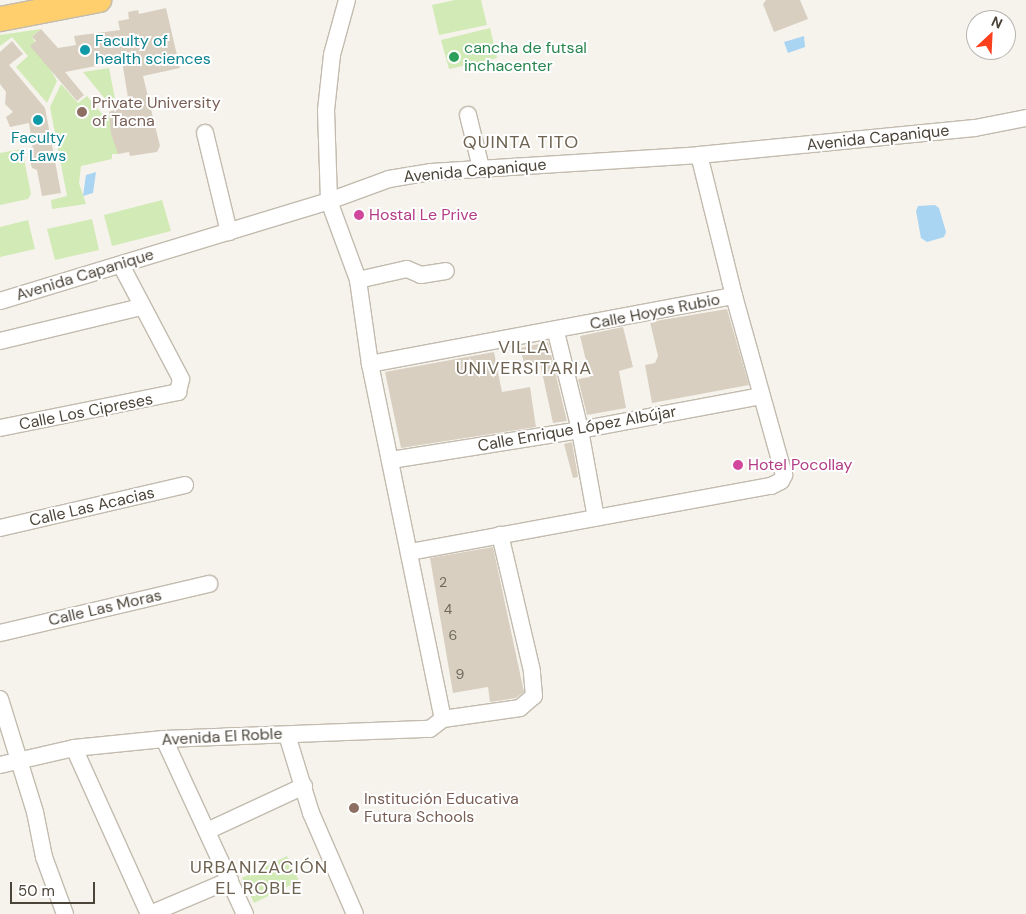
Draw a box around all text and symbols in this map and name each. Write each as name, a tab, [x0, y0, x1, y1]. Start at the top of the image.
north arrow	[966, 10, 1016, 60]
text: N	[988, 12, 1005, 33]
place label: Faculty of health sciences	[95, 31, 211, 69]
place label: cancha de futsal inchacenter	[464, 38, 587, 76]
marker: Faculty of health sciences	[79, 44, 91, 56]
marker: cancha de futsal inchacenter	[448, 51, 460, 63]
place label: Private University of Tacna	[92, 93, 221, 131]
marker: Private University of Tacna	[76, 106, 88, 118]
marker: Faculty of Laws	[32, 114, 44, 126]
street label: Avenida Capanique	[806, 121, 950, 155]
place label: Faculty of Laws	[10, 128, 66, 166]
district label: QUINTA TITO	[461, 131, 581, 153]
street label: Avenida Capanique	[403, 155, 547, 187]
place label: Hostal Le Prive	[369, 205, 477, 225]
marker: Hostal Le Prive	[353, 209, 365, 221]
street label: Avenida Capanique	[14, 245, 156, 305]
street label: Calle Hoyos Rubio	[588, 290, 722, 334]
district label: VILLA UNIVERSITARIA	[454, 337, 594, 379]
street label: Calle Los Cipreses	[18, 390, 154, 434]
street label: Calle Enrique López Albújar	[476, 402, 678, 456]
place label: Hotel Pocollay	[748, 455, 852, 475]
marker: Hotel Pocollay	[732, 459, 744, 471]
street label: Calle Las Acacias	[28, 483, 156, 531]
house number: 2	[439, 574, 447, 590]
street label: Calle Las Moras	[46, 586, 164, 630]
house number: 4	[444, 601, 452, 617]
house number: 6	[449, 627, 457, 643]
house number: 9	[456, 666, 464, 682]
street label: Avenida El Roble	[161, 724, 283, 750]
place label: Institución Educativa Futura Schools	[364, 789, 519, 827]
marker: Institución Educativa Futura Schools	[348, 802, 360, 814]
district label: URBANIZACIÓN EL ROBLE	[188, 857, 330, 900]
scale bar	[12, 872, 98, 904]
text: 50 m	[18, 881, 55, 901]

